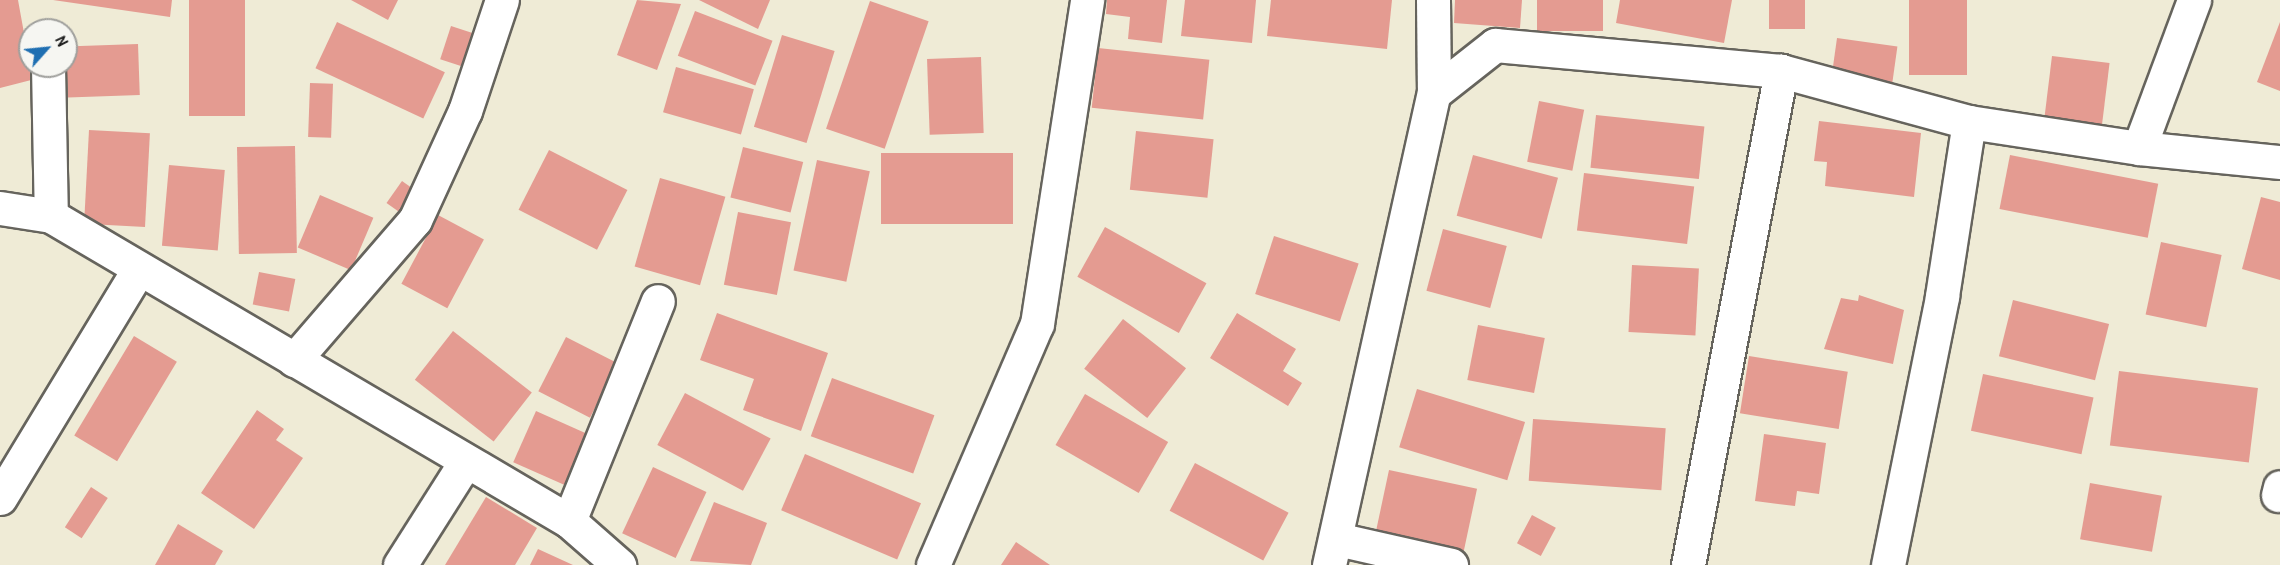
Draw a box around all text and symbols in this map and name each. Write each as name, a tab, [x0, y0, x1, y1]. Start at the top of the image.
north arrow	[18, 18, 78, 78]
text: N	[51, 32, 74, 50]

